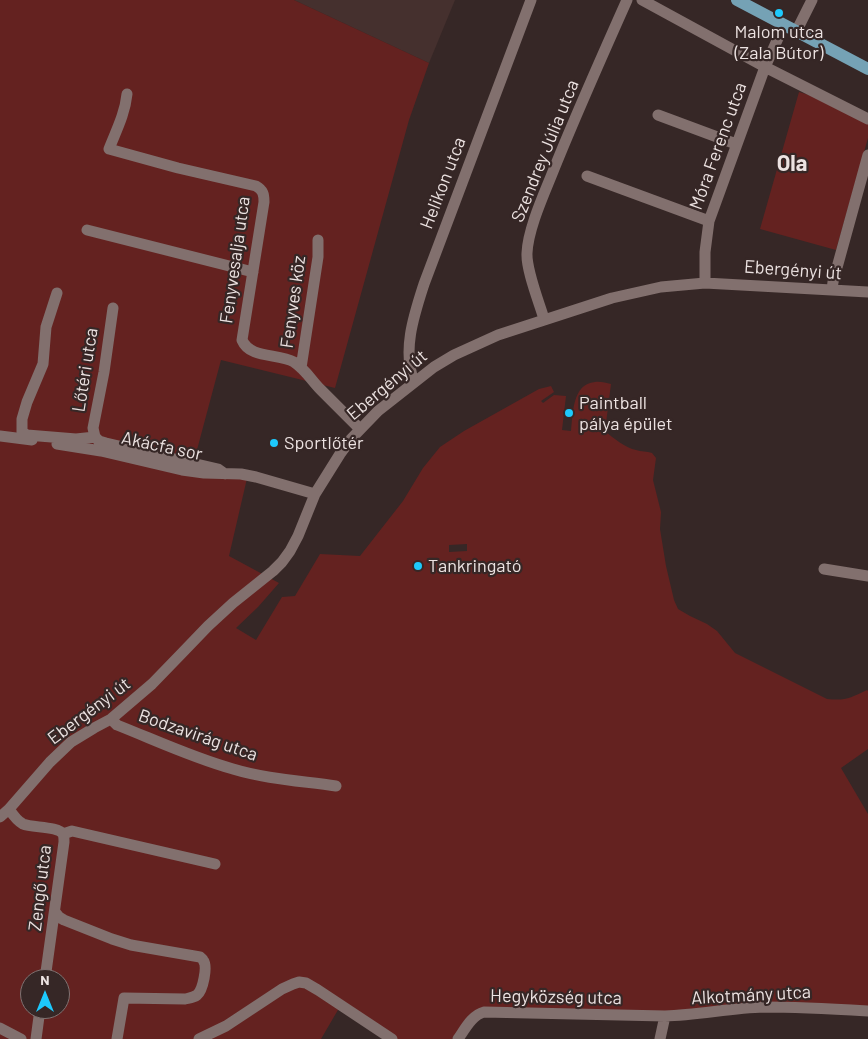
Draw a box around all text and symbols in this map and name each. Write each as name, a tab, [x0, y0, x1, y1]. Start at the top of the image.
marker: Malom utca (Zala Bútor)	[773, 7, 785, 19]
place label: Malom utca (Zala Bútor)	[735, 21, 823, 64]
street label: Szendrey Júlia utca	[507, 77, 583, 225]
street label: Móra Ferenc utca	[685, 79, 751, 213]
street label: Helikon utca	[416, 134, 470, 232]
district label: Ola	[777, 151, 807, 177]
street label: Fenyvesalja utca	[215, 195, 255, 325]
street label: Fenyves köz	[276, 254, 310, 350]
street label: Ebergényi út	[743, 256, 843, 284]
street label: Lőtéri utca	[68, 326, 102, 414]
street label: Ebergényi út	[343, 345, 431, 425]
place label: Paintball pálya épület	[579, 392, 673, 434]
marker: Paintball pálya épület	[563, 407, 575, 419]
street label: Akácfa sor	[120, 427, 204, 465]
place label: Sportlőtér	[284, 432, 364, 454]
marker: Sportlőtér	[268, 437, 280, 449]
place label: Tankringató	[428, 555, 521, 577]
marker: Tankringató	[412, 560, 424, 572]
street label: Ebergényi út	[43, 673, 135, 749]
street label: Bodzavirág utca	[136, 705, 260, 765]
street label: Zengő utca	[24, 844, 56, 932]
north arrow	[20, 969, 70, 1019]
text: N	[40, 971, 50, 988]
street label: Alkotmány utca	[691, 981, 811, 1009]
street label: Hegyközség utca	[490, 985, 622, 1009]

